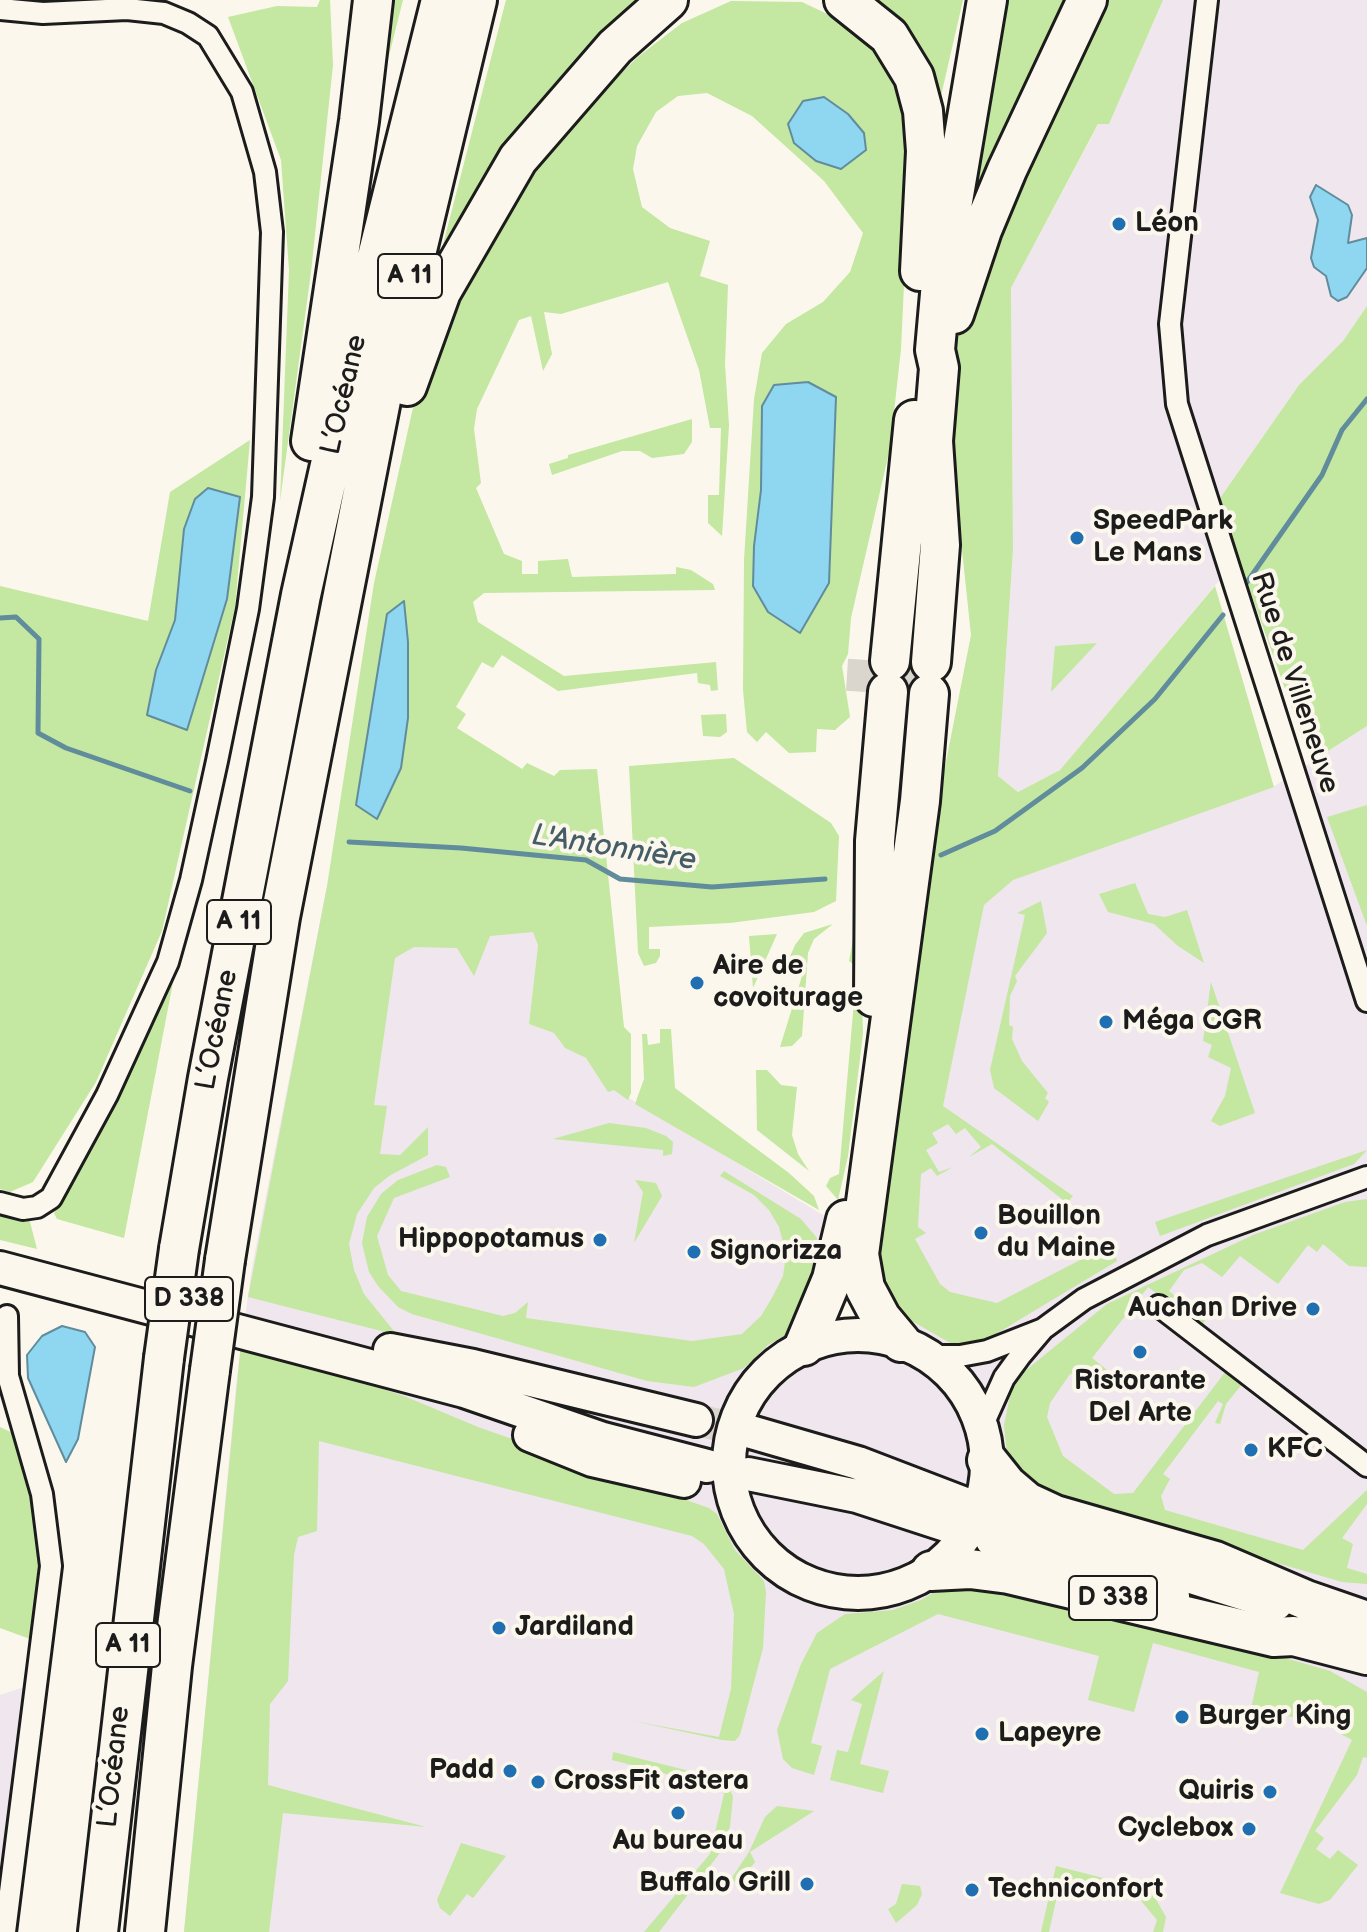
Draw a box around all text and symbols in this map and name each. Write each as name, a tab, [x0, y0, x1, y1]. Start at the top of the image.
place label: Léon	[1135, 207, 1199, 241]
marker: Léon	[1110, 215, 1128, 233]
road number: A 11	[378, 254, 442, 298]
street label: L’Océane	[315, 332, 375, 458]
place label: SpeedPark Le Mans	[1093, 505, 1233, 571]
marker: SpeedPark Le Mans	[1068, 529, 1086, 547]
street label: Rue de Villeneuve	[1242, 568, 1346, 798]
water label: L'Antonnière	[529, 818, 699, 880]
road number: A 11	[207, 900, 271, 944]
place label: Aire de covoiturage	[713, 950, 863, 1016]
street label: L’Océane	[190, 967, 246, 1093]
marker: Aire de covoiturage	[688, 974, 706, 992]
place label: Méga CGR	[1122, 1005, 1262, 1039]
marker: Méga CGR	[1097, 1013, 1115, 1031]
place label: Bouillon du Maine	[997, 1200, 1115, 1266]
place label: Hippopotamus	[398, 1223, 584, 1257]
marker: Bouillon du Maine	[972, 1224, 990, 1242]
marker: Hippopotamus	[591, 1231, 609, 1249]
place label: Signorizza	[710, 1235, 842, 1269]
marker: Signorizza	[685, 1243, 703, 1261]
road number: D 338	[145, 1277, 233, 1321]
place label: Auchan Drive	[1128, 1292, 1297, 1326]
marker: Auchan Drive	[1304, 1300, 1322, 1318]
marker: Ristorante Del Arte	[1131, 1343, 1149, 1361]
place label: Ristorante Del Arte	[1074, 1365, 1206, 1431]
place label: KFC	[1267, 1433, 1323, 1467]
marker: KFC	[1242, 1441, 1260, 1459]
road number: D 338	[1069, 1576, 1157, 1620]
place label: Jardiland	[515, 1611, 634, 1645]
marker: Jardiland	[490, 1619, 508, 1637]
road number: A 11	[96, 1623, 160, 1667]
place label: Burger King	[1198, 1700, 1351, 1734]
street label: L’Océane	[92, 1704, 138, 1830]
marker: Burger King	[1173, 1708, 1191, 1726]
place label: Lapeyre	[998, 1717, 1101, 1751]
marker: Lapeyre	[973, 1725, 991, 1743]
place label: Padd	[429, 1754, 494, 1788]
marker: Padd	[501, 1762, 519, 1780]
place label: CrossFit astera	[554, 1765, 749, 1799]
marker: CrossFit astera	[529, 1773, 547, 1791]
place label: Quiris	[1178, 1775, 1254, 1809]
marker: Quiris	[1261, 1783, 1279, 1801]
marker: Au bureau	[669, 1804, 687, 1822]
place label: Cyclebox	[1118, 1812, 1233, 1846]
marker: Cyclebox	[1240, 1820, 1258, 1838]
place label: Au bureau	[613, 1825, 743, 1859]
place label: Buffalo Grill	[639, 1867, 791, 1901]
place label: Techniconfort	[988, 1873, 1163, 1907]
marker: Buffalo Grill	[798, 1875, 816, 1893]
marker: Techniconfort	[963, 1881, 981, 1899]

